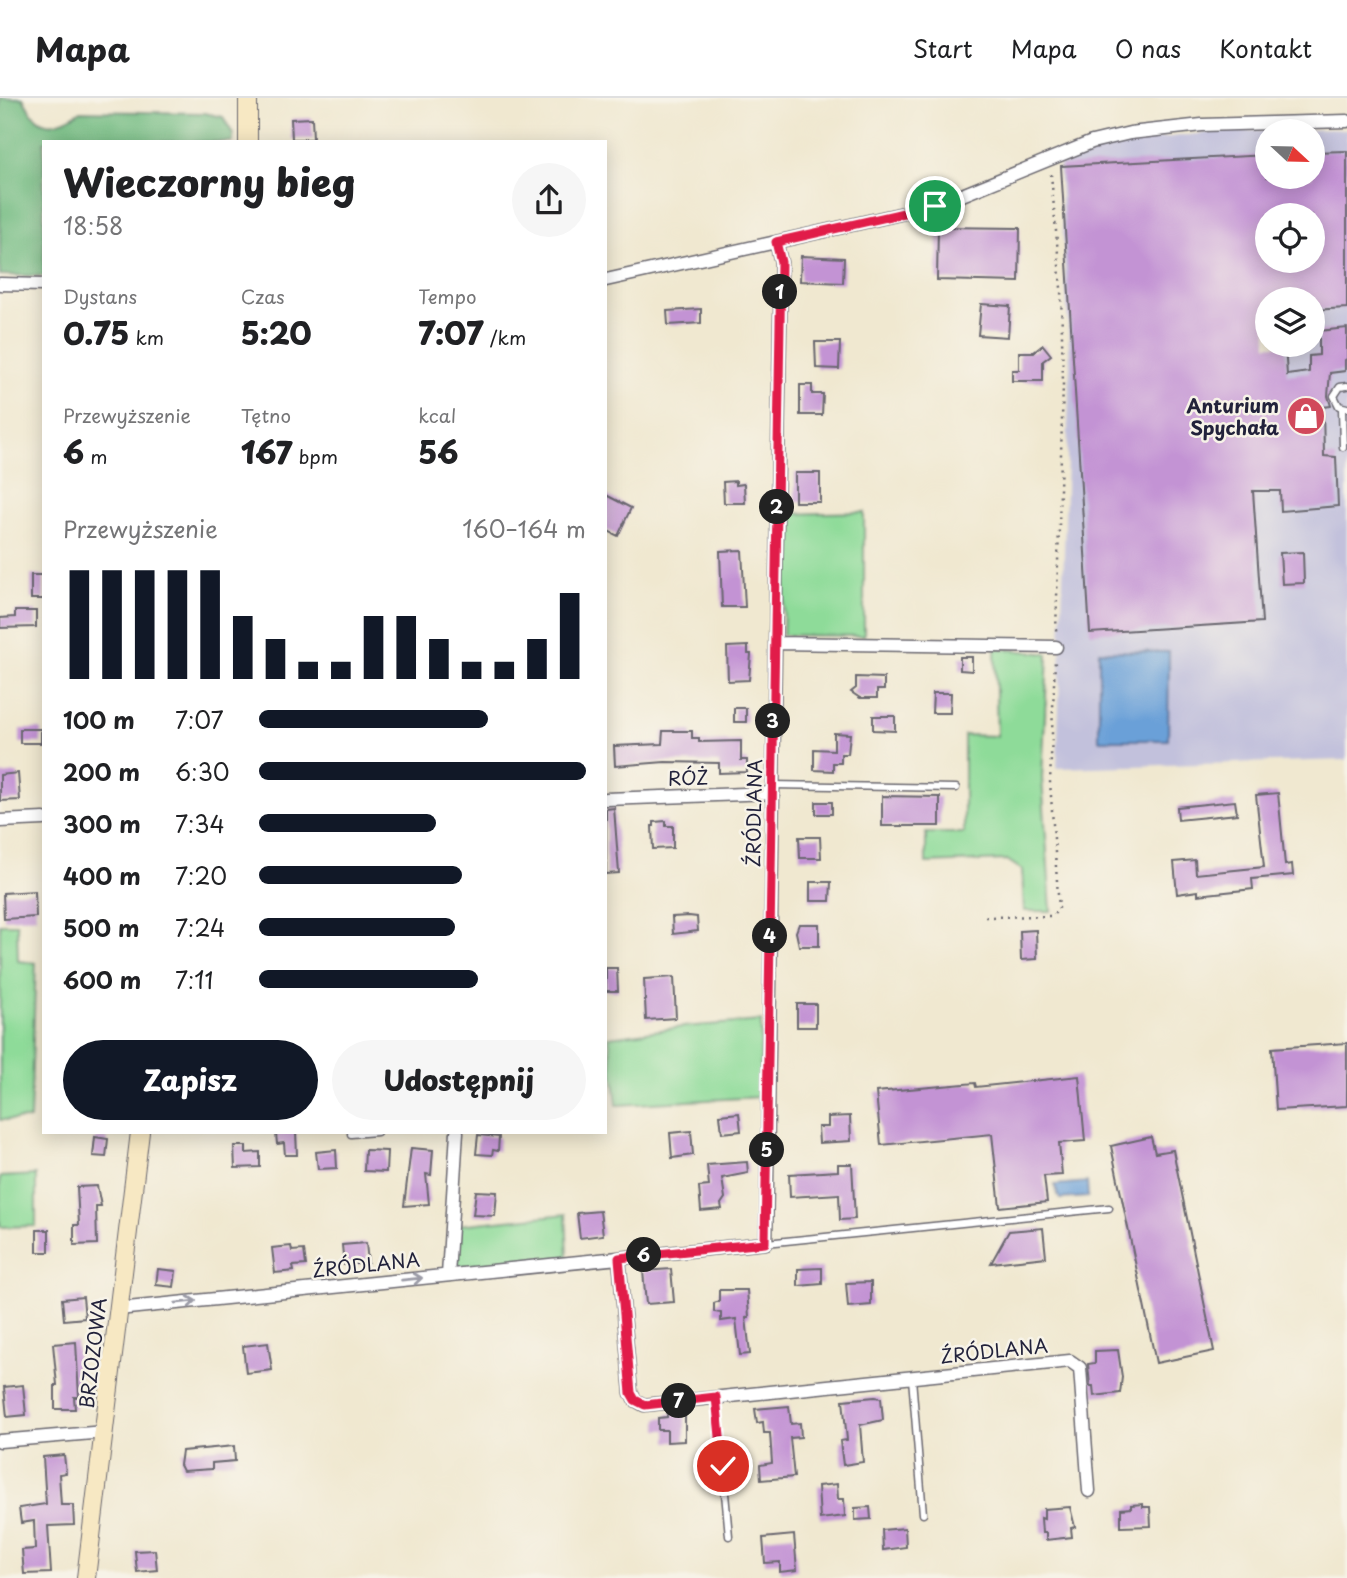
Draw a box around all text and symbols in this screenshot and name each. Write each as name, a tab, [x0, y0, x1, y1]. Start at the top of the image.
text: Mapa	[35, 23, 130, 73]
text: Start	[913, 30, 973, 66]
text: Mapa	[1011, 30, 1077, 66]
text: O nas	[1115, 30, 1181, 66]
text: Kontakt	[1219, 30, 1312, 66]
north arrow	[1255, 119, 1325, 189]
map controls	[1255, 119, 1325, 357]
text: Wieczorny bieg	[63, 153, 355, 210]
button: share	[512, 163, 586, 237]
pin	[905, 176, 965, 236]
icon: arrive	[916, 187, 954, 225]
button: locate	[1255, 203, 1325, 273]
text: 18:58	[63, 208, 123, 243]
pin: 1	[762, 274, 798, 310]
text: 1	[775, 277, 784, 305]
text: Dystans	[63, 282, 137, 310]
text: Czas	[241, 282, 285, 310]
text: Tempo	[418, 282, 476, 310]
button: layers	[1255, 287, 1325, 357]
text: 0.75	[63, 310, 129, 355]
text: 5:20	[241, 310, 312, 355]
text: 7:07	[418, 310, 484, 355]
text: km	[129, 323, 164, 351]
text: /km	[484, 323, 526, 351]
place label: Anturium Spychała	[1186, 391, 1279, 441]
shop icon: Anturium Spychała	[1285, 395, 1327, 437]
text: Przewyższenie	[63, 401, 191, 429]
text: Tętno	[241, 401, 291, 429]
text: kcal	[418, 401, 456, 429]
text: 6	[63, 429, 84, 474]
text: 167	[241, 429, 293, 474]
text: 56	[418, 429, 458, 474]
text: m	[84, 442, 108, 470]
text: bpm	[293, 442, 338, 470]
pin: 2	[760, 490, 794, 524]
text: 2	[770, 492, 783, 520]
text: Przewyższenie	[63, 511, 218, 546]
text: 160–164 m	[462, 511, 586, 546]
text: 100 m	[63, 702, 135, 737]
text: 7:07	[175, 702, 224, 737]
pin: 3	[756, 704, 790, 738]
text: 3	[766, 706, 779, 734]
text: 200 m	[63, 754, 140, 789]
text: 6:30	[175, 754, 230, 789]
street label: ŹRÓDLANA	[738, 759, 768, 867]
street label: RÓŻ	[667, 762, 709, 792]
text: 300 m	[63, 806, 141, 841]
text: 7:34	[175, 806, 225, 841]
text: 400 m	[63, 858, 141, 893]
text: 7:20	[175, 858, 227, 893]
text: 500 m	[63, 910, 140, 945]
text: 7:24	[175, 910, 225, 945]
pin: 4	[752, 918, 788, 954]
text: 4	[763, 921, 776, 949]
text: 600 m	[63, 962, 141, 997]
text: 7:11	[175, 962, 214, 997]
button: Zapisz	[63, 1040, 318, 1120]
button: Udostępnij	[332, 1040, 586, 1120]
pin: 5	[750, 1132, 784, 1168]
text: 5	[760, 1135, 773, 1163]
pin: 6	[626, 1238, 662, 1272]
text: 6	[637, 1240, 650, 1268]
street label: ŹRÓDLANA	[311, 1244, 421, 1284]
one-way arrow	[400, 1272, 423, 1285]
street label: BRZOZOWA	[71, 1296, 113, 1410]
one-way arrow	[174, 1296, 197, 1309]
street label: ŹRÓDLANA	[939, 1330, 1049, 1370]
pin: 7	[662, 1384, 696, 1418]
text: 7	[673, 1386, 684, 1414]
pin	[693, 1436, 753, 1496]
icon: check	[704, 1447, 742, 1485]

